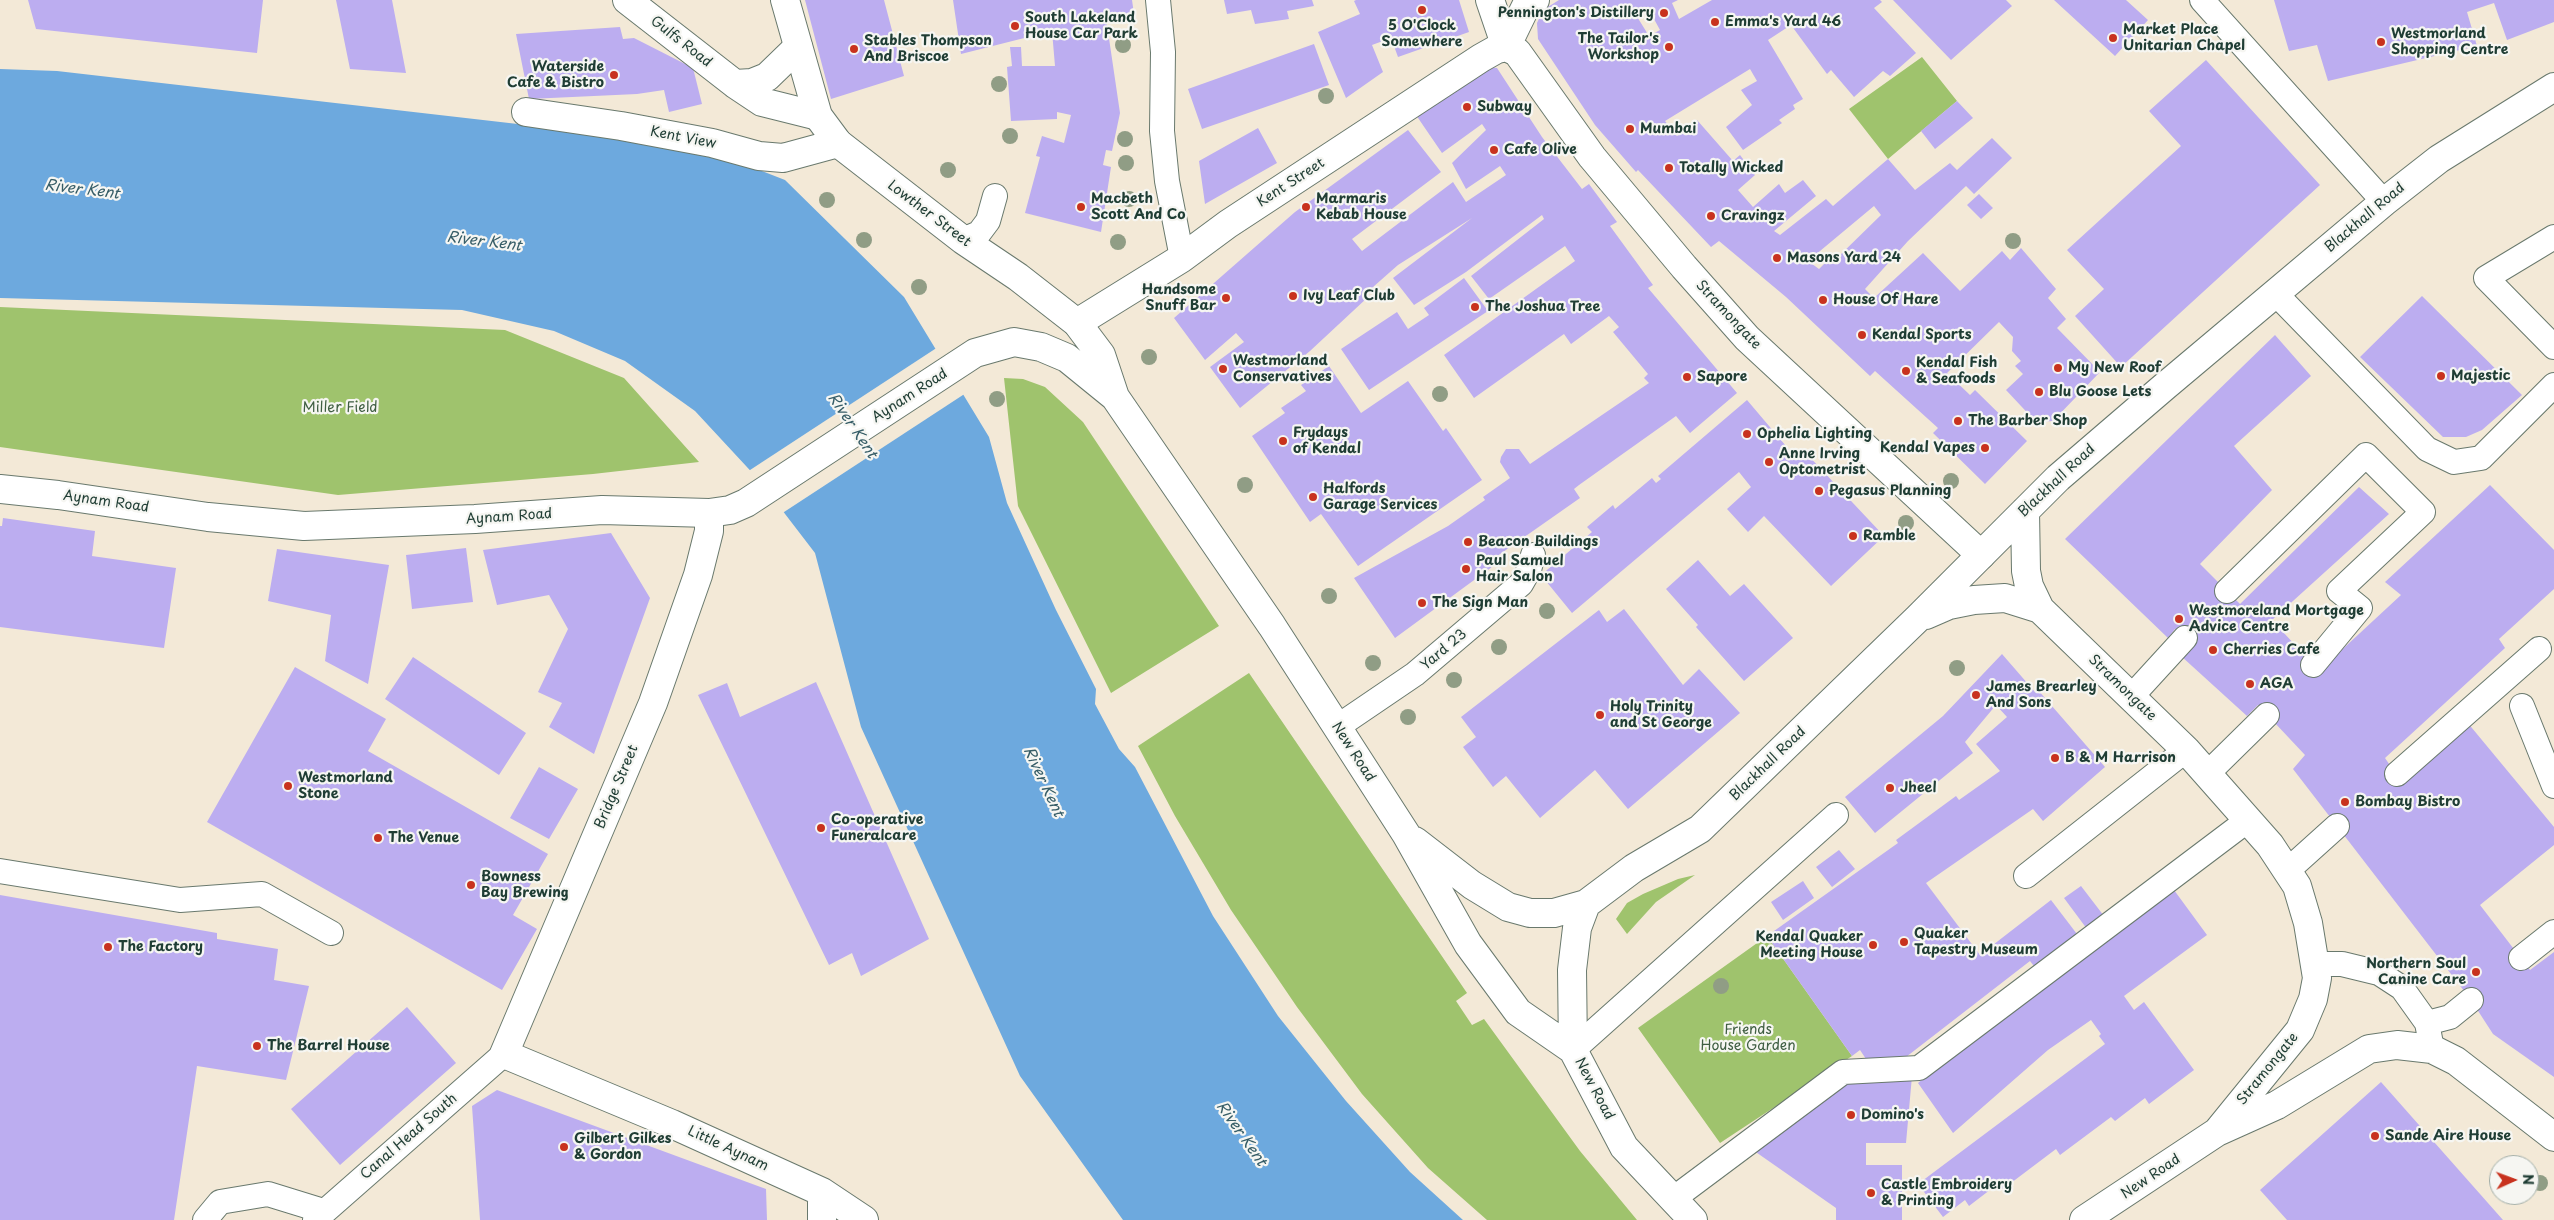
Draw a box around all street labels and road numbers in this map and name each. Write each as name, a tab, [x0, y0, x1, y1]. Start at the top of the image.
street label: Gulfs Road	[647, 13, 715, 71]
street label: Kent View	[649, 123, 717, 153]
street label: Kent Street	[1254, 155, 1328, 211]
street label: Lowther Street	[884, 177, 974, 251]
street label: Blackhall Road	[2322, 180, 2408, 256]
street label: Stramongate	[1692, 277, 1764, 353]
street label: Aynam Road	[869, 365, 951, 427]
street label: Blackhall Road	[2015, 441, 2099, 521]
street label: Aynam Road	[62, 488, 150, 516]
street label: Aynam Road	[465, 506, 553, 528]
street label: Yard 23	[1418, 626, 1470, 674]
street label: Stramongate	[2084, 651, 2160, 725]
street label: New Road	[1327, 719, 1379, 785]
street label: Blackhall Road	[1727, 724, 1809, 804]
street label: Bridge Street	[592, 743, 642, 831]
street label: Stramongate	[2234, 1029, 2302, 1109]
street label: New Road	[1571, 1055, 1617, 1123]
street label: Canal Head South	[357, 1091, 461, 1183]
street label: Little Aynam	[685, 1123, 771, 1175]
street label: New Road	[2118, 1151, 2184, 1203]

